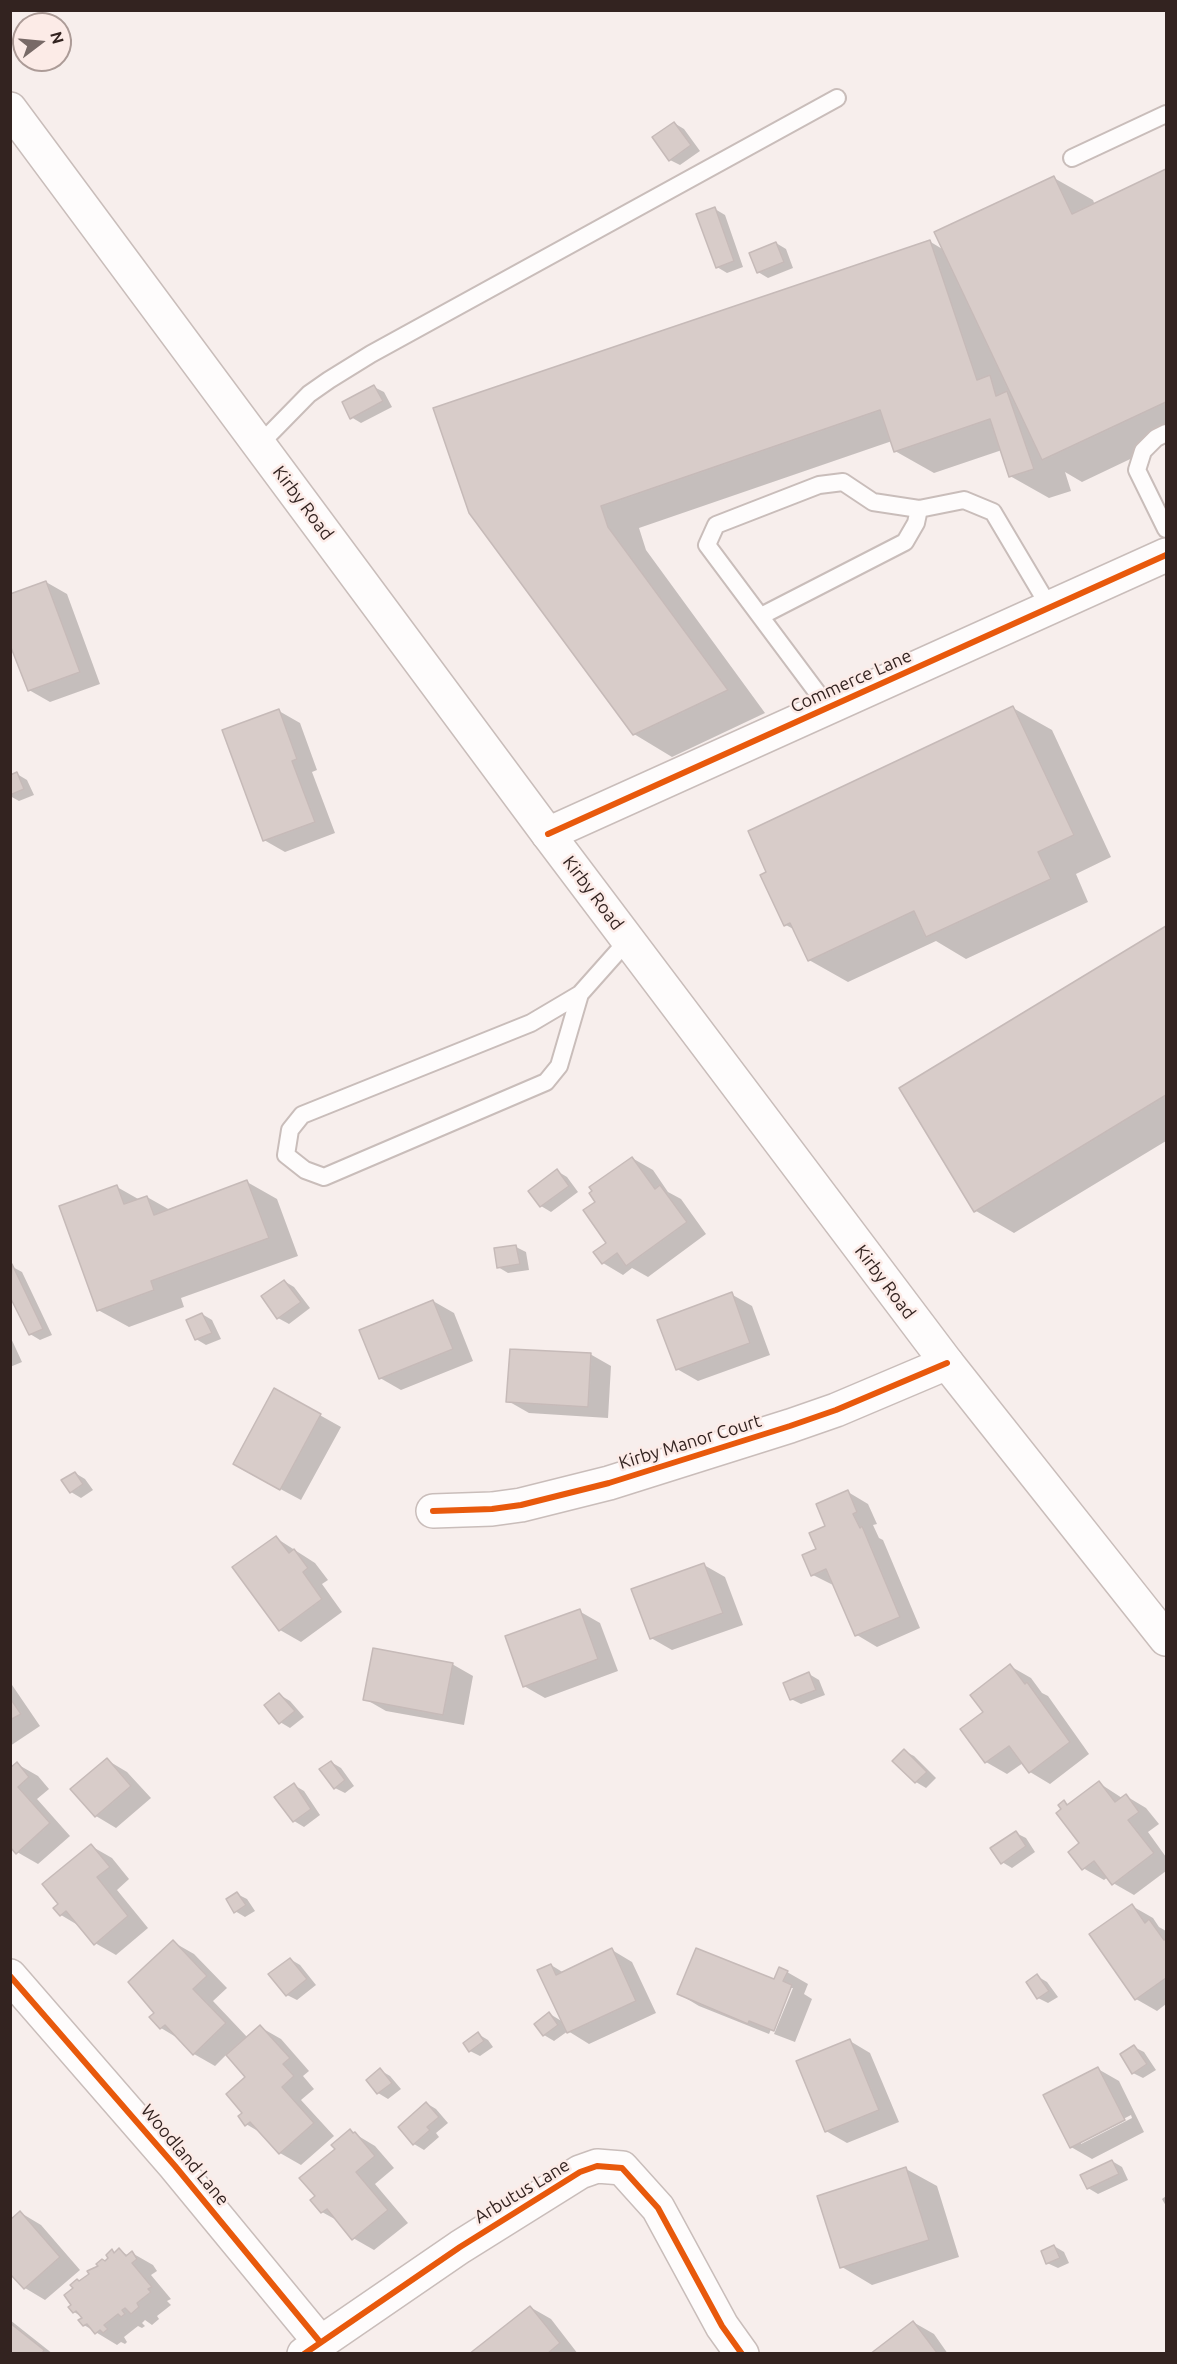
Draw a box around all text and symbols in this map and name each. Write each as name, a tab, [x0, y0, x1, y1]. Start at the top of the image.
north arrow	[12, 12, 72, 72]
text: N	[47, 29, 68, 46]
street label: Kirby Road	[268, 462, 338, 544]
street label: Commerce Lane	[787, 645, 915, 717]
street label: Kirby Road	[558, 852, 628, 934]
street label: Kirby Road	[850, 1241, 920, 1323]
street label: Kirby Manor Court	[616, 1410, 764, 1474]
street label: Woodland Lane	[136, 2100, 234, 2210]
street label: Arbutus Lane	[470, 2154, 574, 2228]

